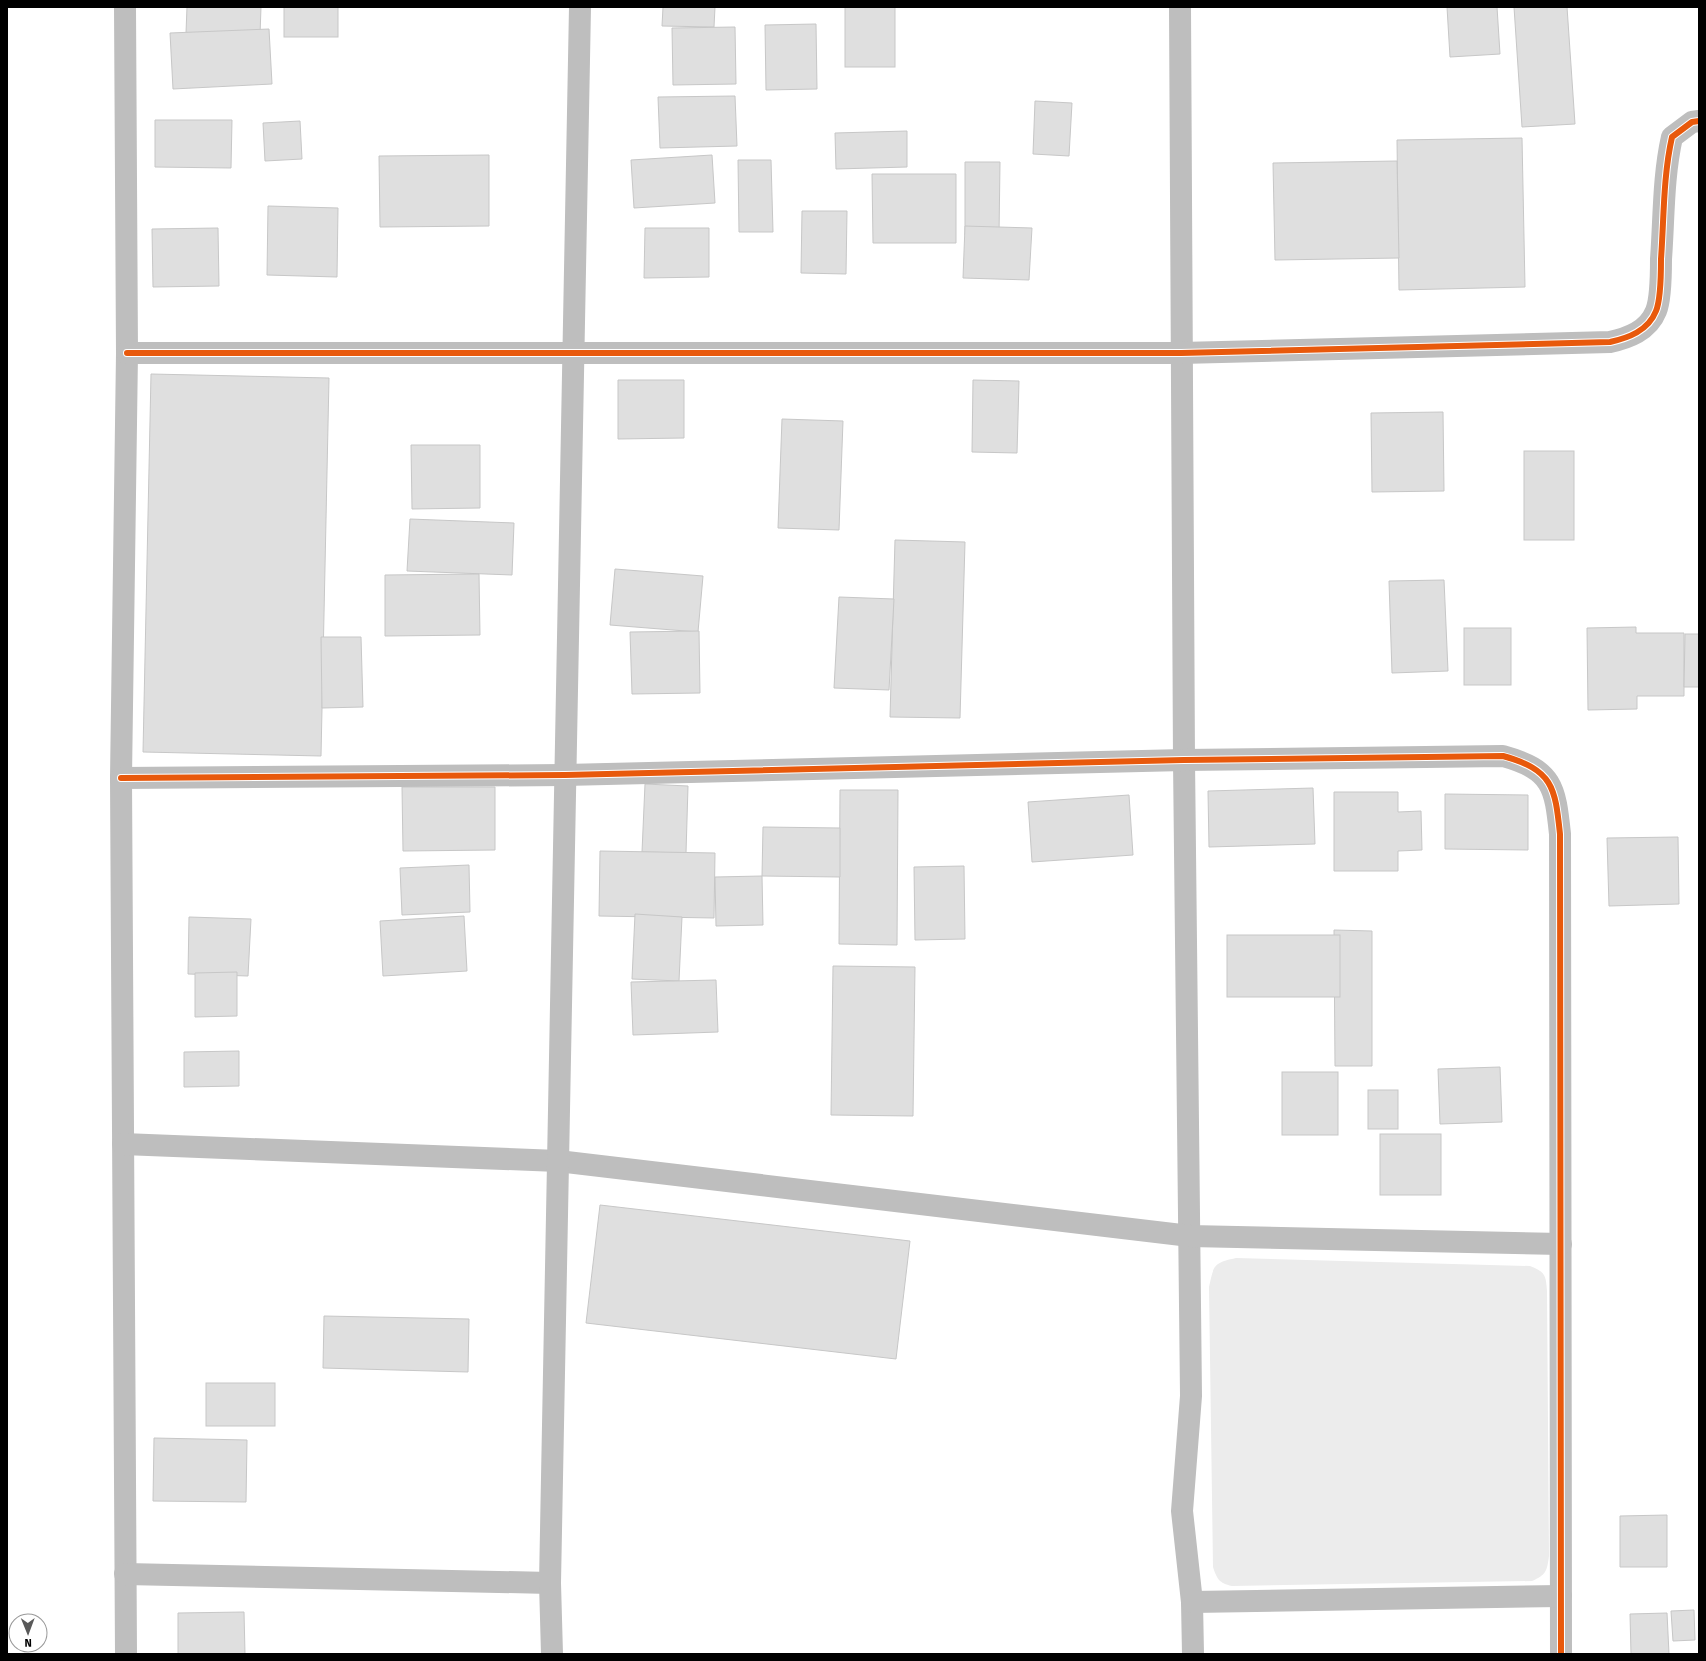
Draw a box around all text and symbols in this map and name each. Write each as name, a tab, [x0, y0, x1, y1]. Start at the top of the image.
north arrow	[8, 1613, 48, 1653]
text: N	[24, 1636, 32, 1649]

